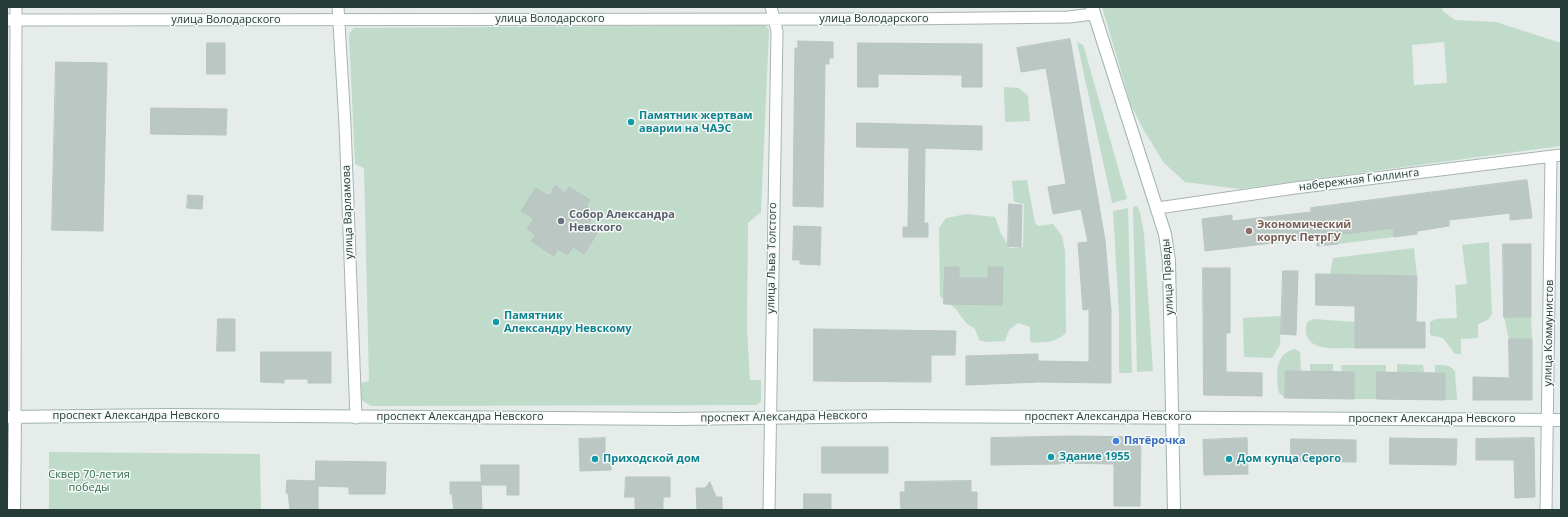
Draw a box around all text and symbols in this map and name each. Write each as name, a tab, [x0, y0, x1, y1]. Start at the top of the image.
street label: улица Володарского	[495, 12, 605, 26]
street label: улица Володарского	[819, 12, 929, 26]
street label: улица Володарского	[171, 13, 281, 27]
place label: Памятник жертвам аварии на ЧАЭС	[639, 109, 753, 135]
marker: Памятник жертвам аварии на ЧАЭС	[626, 117, 636, 127]
street label: улица Варламова	[340, 165, 356, 259]
street label: набережная Гюллинга	[1298, 166, 1420, 194]
street label: улица Льва Толстого	[764, 202, 780, 314]
place label: Собор Александра Невского	[569, 208, 675, 234]
marker: Собор Александра Невского	[556, 216, 566, 226]
place label: Экономический корпус ПетрГУ	[1257, 218, 1351, 244]
marker: Экономический корпус ПетрГУ	[1244, 226, 1254, 236]
street label: улица Правды	[1159, 238, 1177, 316]
street label: улица Коммунистов	[1541, 279, 1557, 387]
place label: Памятник Александру Невскому	[504, 309, 632, 335]
marker: Памятник Александру Невскому	[491, 317, 501, 327]
street label: проспект Александра Невского	[52, 409, 220, 423]
street label: проспект Александра Невского	[700, 409, 868, 425]
street label: проспект Александра Невского	[376, 410, 544, 424]
street label: проспект Александра Невского	[1024, 410, 1192, 424]
street label: проспект Александра Невского	[1348, 412, 1516, 426]
place label: Пятёрочка	[1124, 434, 1186, 448]
marker: Пятёрочка	[1111, 436, 1121, 446]
place label: Здание 1955	[1059, 450, 1130, 464]
place label: Приходской дом	[603, 452, 700, 466]
marker: Здание 1955	[1046, 452, 1056, 462]
place label: Дом купца Серого	[1237, 452, 1341, 466]
marker: Приходской дом	[590, 454, 600, 464]
marker: Дом купца Серого	[1224, 454, 1234, 464]
park label: Сквер 70-летия победы	[48, 468, 130, 494]

